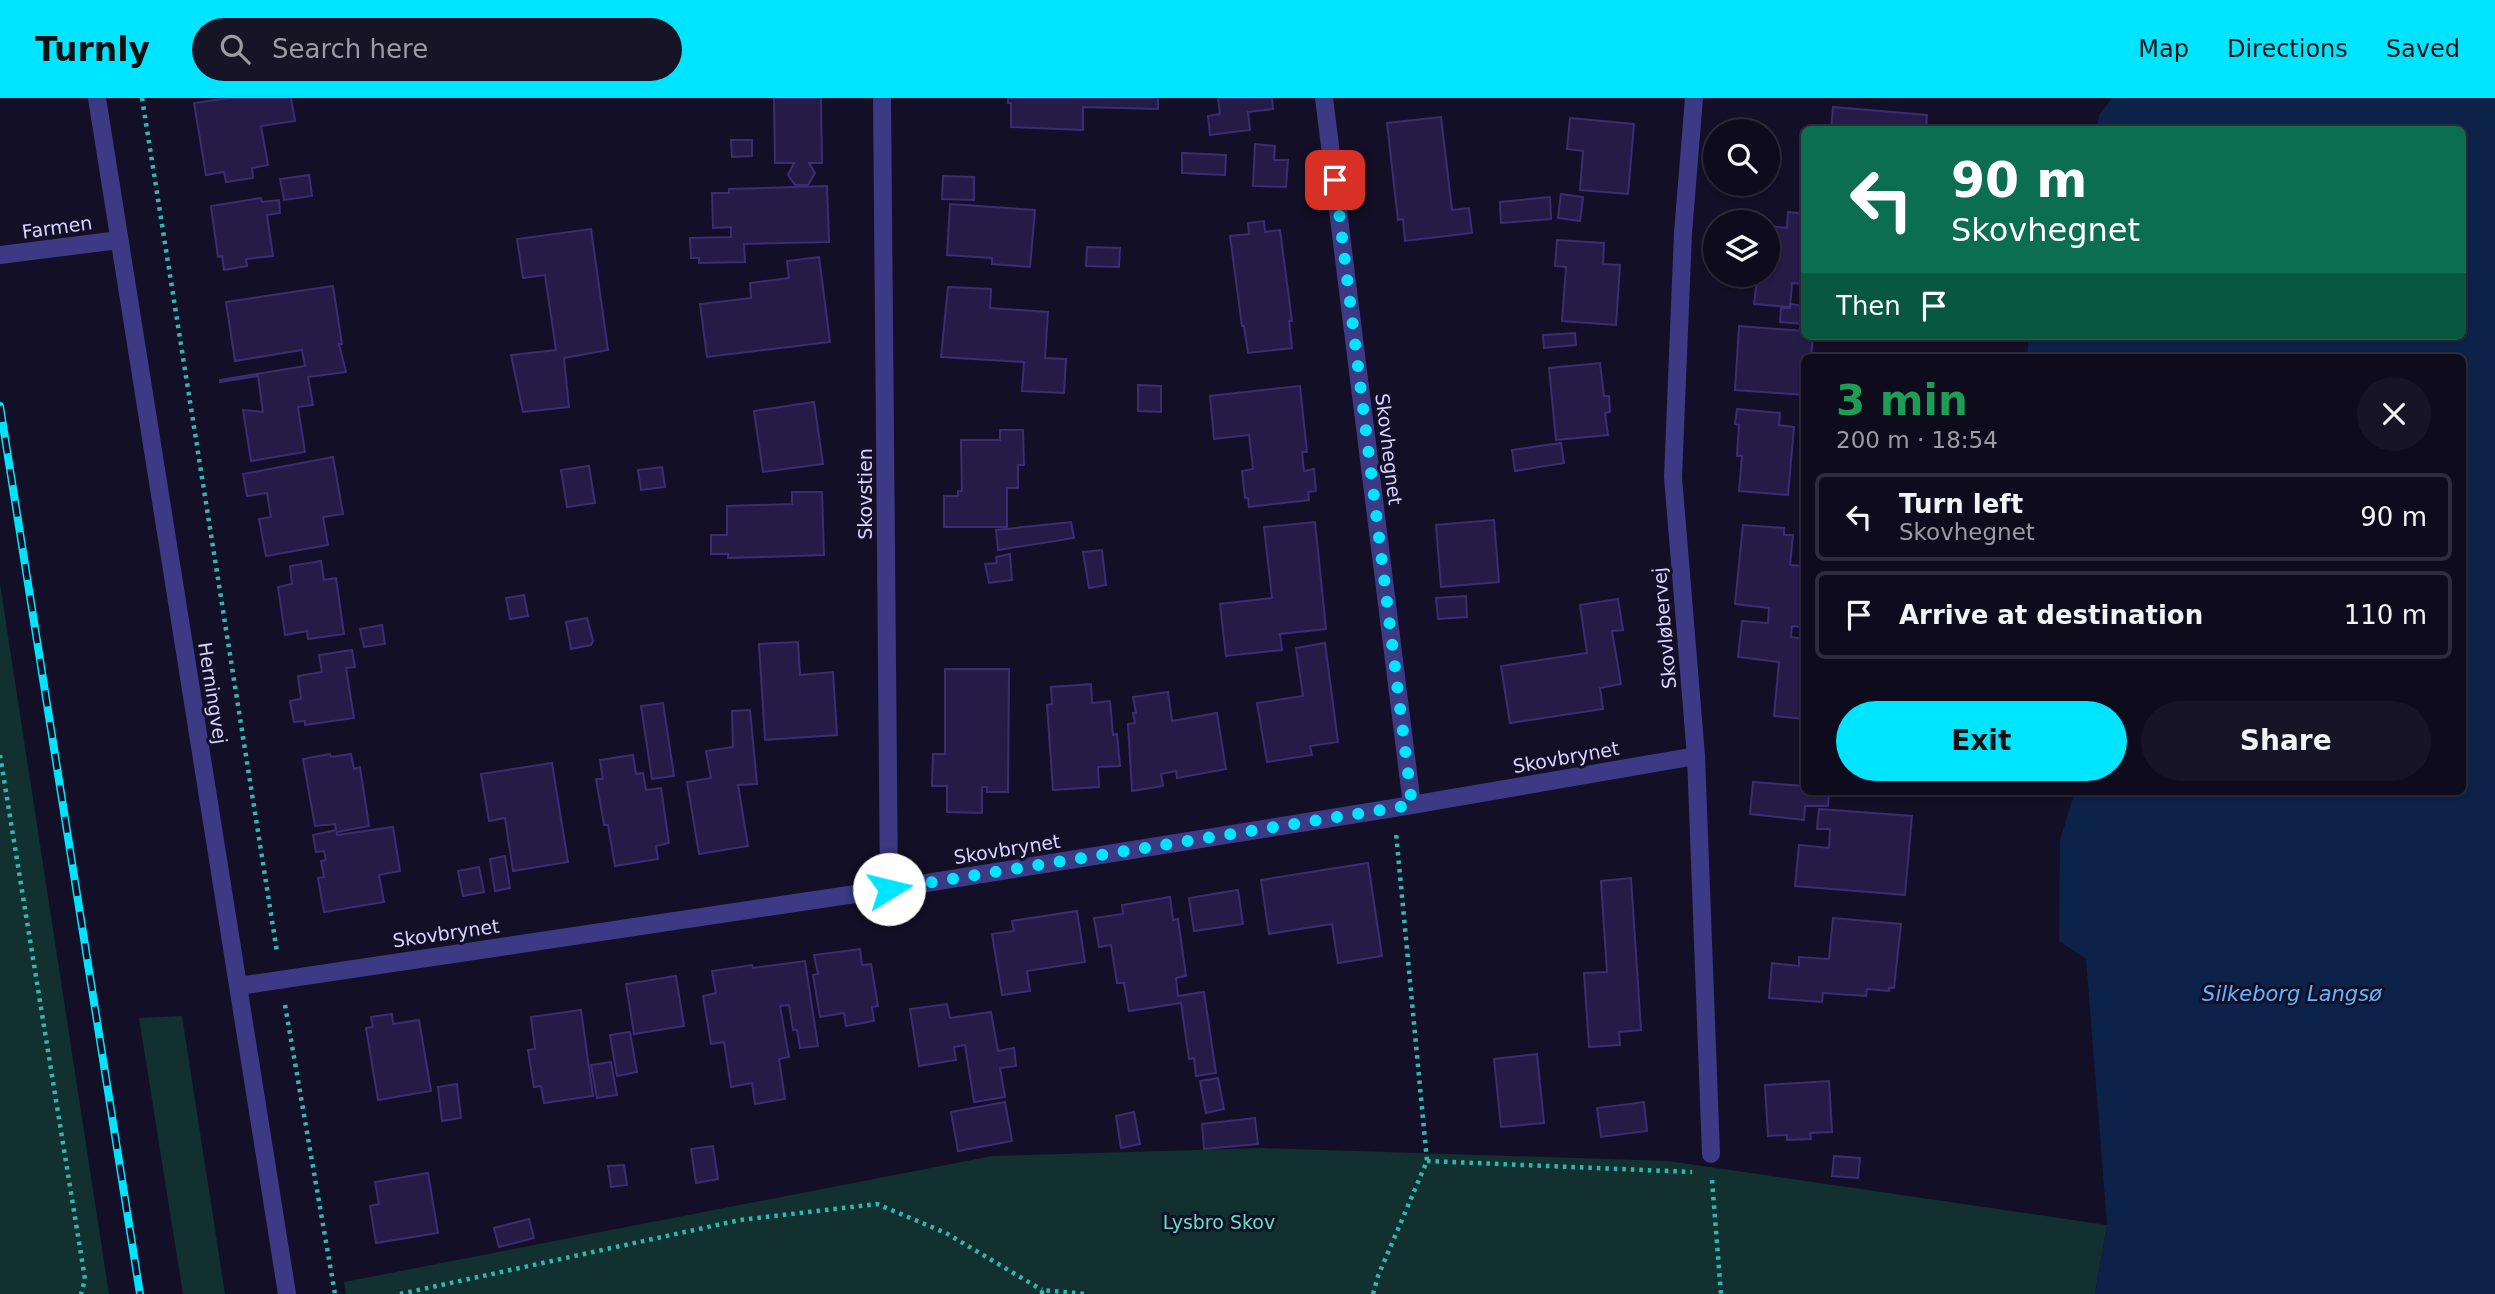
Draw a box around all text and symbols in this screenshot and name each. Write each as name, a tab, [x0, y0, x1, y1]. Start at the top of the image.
search box	[192, 18, 682, 81]
text: Turnly	[35, 30, 150, 69]
icon: search	[216, 30, 254, 68]
text: Search here	[272, 34, 428, 64]
text: Map	[2138, 35, 2189, 63]
text: Directions	[2227, 35, 2348, 63]
text: Saved	[2386, 35, 2460, 63]
map controls	[1703, 119, 1780, 287]
button: search	[1703, 119, 1780, 196]
pin	[1305, 150, 1365, 210]
text: 90 m	[1951, 152, 2087, 209]
icon: left	[1836, 154, 1927, 245]
icon: arrive	[1316, 161, 1354, 199]
button: layers	[1703, 210, 1780, 287]
street label: Farmen	[21, 211, 93, 243]
text: Skovhegnet	[1951, 211, 2140, 249]
icon: arrive	[1915, 287, 1953, 325]
text: Then	[1836, 291, 1901, 321]
text: 3 min	[1836, 376, 1968, 425]
button: close	[2357, 377, 2431, 451]
street label: Skovhegnet	[1371, 392, 1407, 506]
text: 200 m · 18:54	[1836, 427, 1998, 453]
street label: Skovstien	[854, 448, 876, 540]
text: Turn left	[1899, 489, 2023, 519]
icon: left	[1840, 498, 1878, 536]
text: 90 m	[2360, 502, 2427, 532]
text: Skovhegnet	[1899, 519, 2035, 545]
street label: Skovløbervej	[1648, 566, 1680, 690]
icon: arrive	[1840, 596, 1878, 634]
text: Arrive at destination	[1899, 600, 2203, 630]
text: 110 m	[2344, 600, 2427, 630]
street label: Herningvej	[194, 640, 232, 746]
button: Exit	[1836, 701, 2127, 781]
button: Share	[2141, 701, 2431, 781]
street label: Skovbrynet	[1511, 737, 1621, 777]
street label: Skovbrynet	[952, 830, 1062, 868]
position arrow	[852, 852, 926, 926]
street label: Skovbrynet	[391, 915, 501, 951]
water label: Silkeborg Langsø	[2202, 982, 2383, 1006]
park label: Lysbro Skov	[1163, 1211, 1275, 1233]

